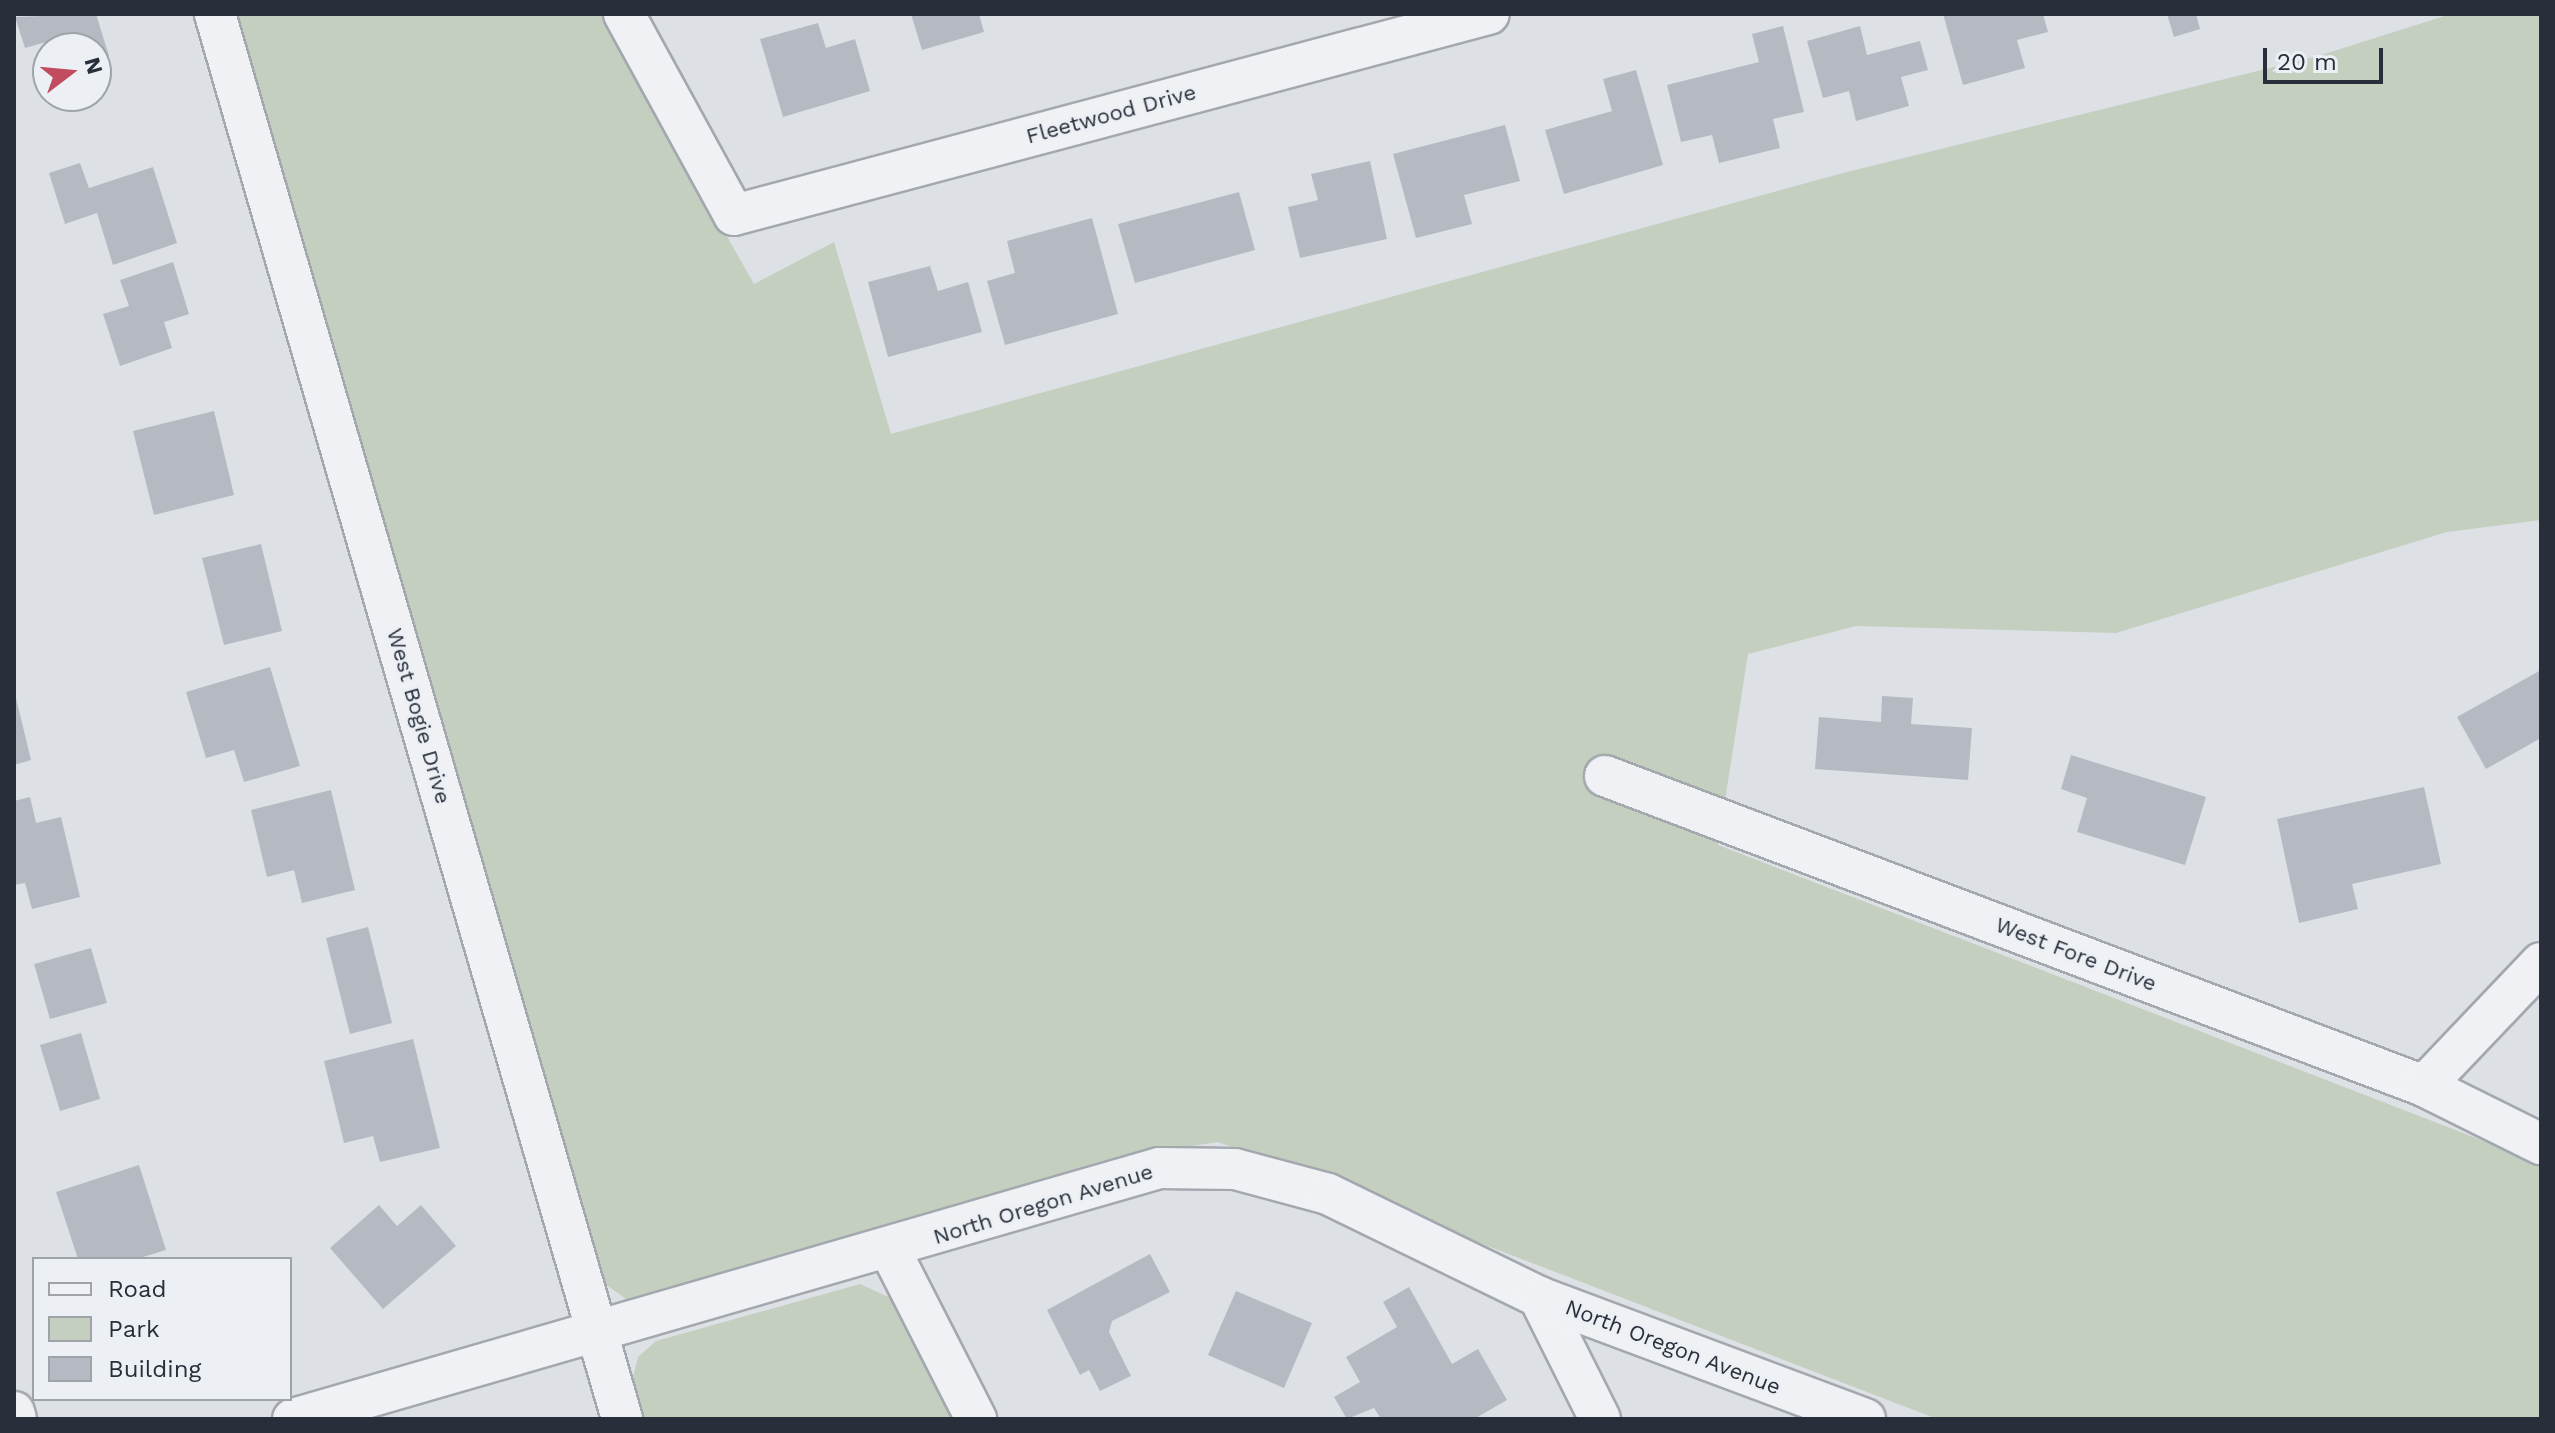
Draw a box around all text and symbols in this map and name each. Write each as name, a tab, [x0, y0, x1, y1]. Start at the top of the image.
north arrow	[32, 32, 112, 112]
scale bar	[2267, 32, 2387, 82]
text: 20 m	[2277, 48, 2337, 76]
text: N	[79, 55, 108, 77]
street label: Fleetwood Drive	[1023, 79, 1199, 149]
street label: West Bogie Drive	[381, 625, 457, 807]
street label: West Fore Drive	[1992, 911, 2160, 997]
street label: North Oregon Avenue	[929, 1158, 1157, 1250]
legend	[32, 1257, 292, 1401]
text: Road	[108, 1275, 167, 1303]
street label: North Oregon Avenue	[1561, 1294, 1785, 1400]
text: Park	[108, 1315, 160, 1343]
text: Building	[108, 1355, 201, 1383]

